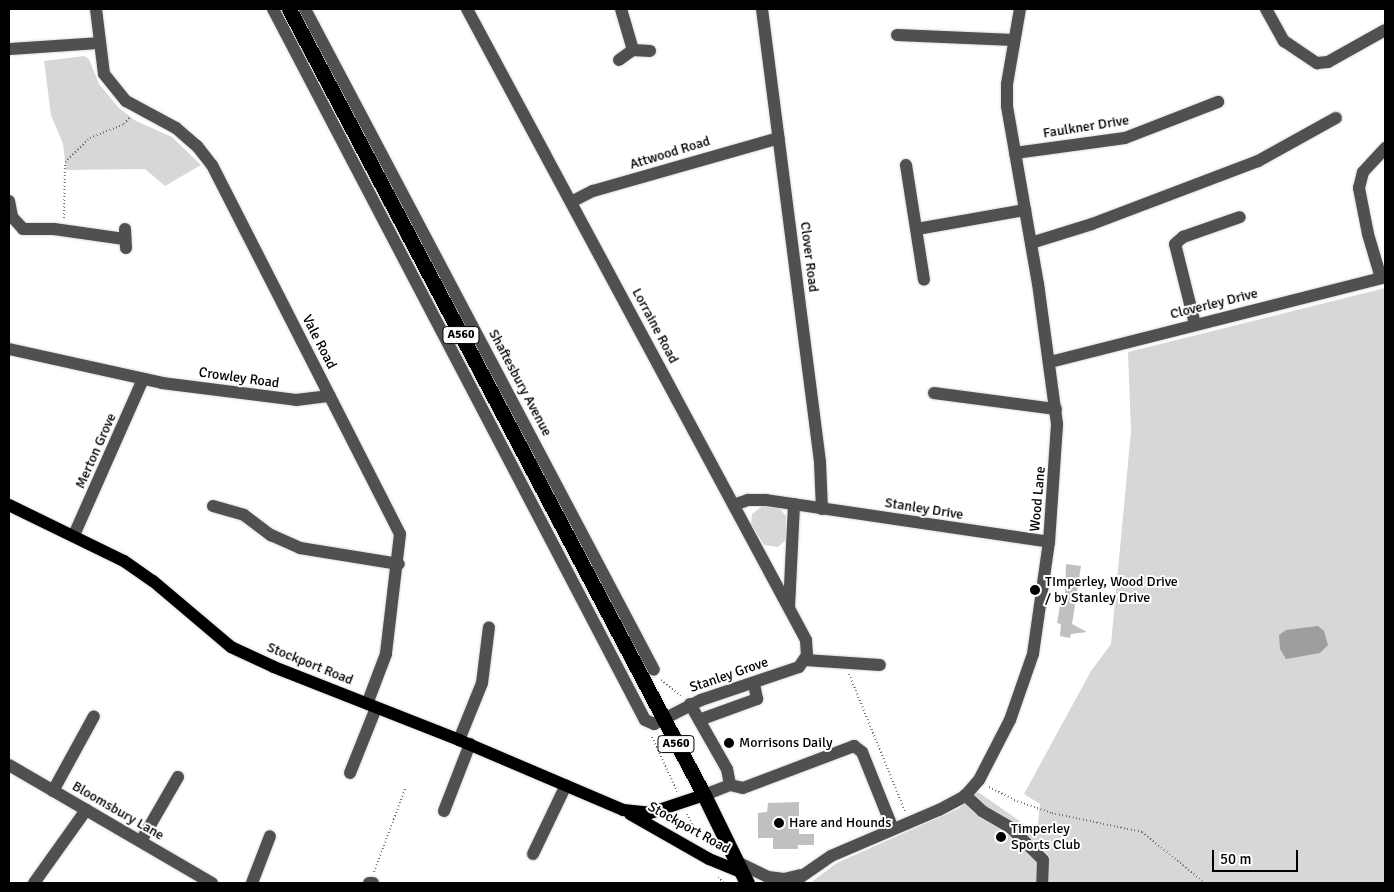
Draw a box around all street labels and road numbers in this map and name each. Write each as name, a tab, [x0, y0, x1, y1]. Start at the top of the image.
street label: Faulkner Drive	[1042, 112, 1130, 142]
street label: Attwood Road	[628, 133, 712, 173]
street label: Clover Road	[796, 221, 822, 293]
street label: Lorraine Road	[628, 285, 682, 367]
street label: Cloverley Drive	[1168, 285, 1260, 323]
street label: Vale Road	[298, 312, 340, 372]
road number: A560	[442, 326, 480, 344]
street label: Shaftesbury Avenue	[485, 327, 555, 439]
street label: Crowley Road	[198, 364, 280, 392]
street label: Merton Grove	[72, 411, 120, 491]
street label: Wood Lane	[1027, 466, 1049, 532]
street label: Stanley Drive	[884, 495, 964, 523]
street label: Stockport Road	[264, 639, 356, 689]
street label: Stanley Grove	[687, 654, 771, 696]
road number: A560	[657, 734, 695, 754]
street label: Bloomsbury Lane	[69, 778, 167, 844]
street label: Stockport Road	[645, 798, 733, 858]

